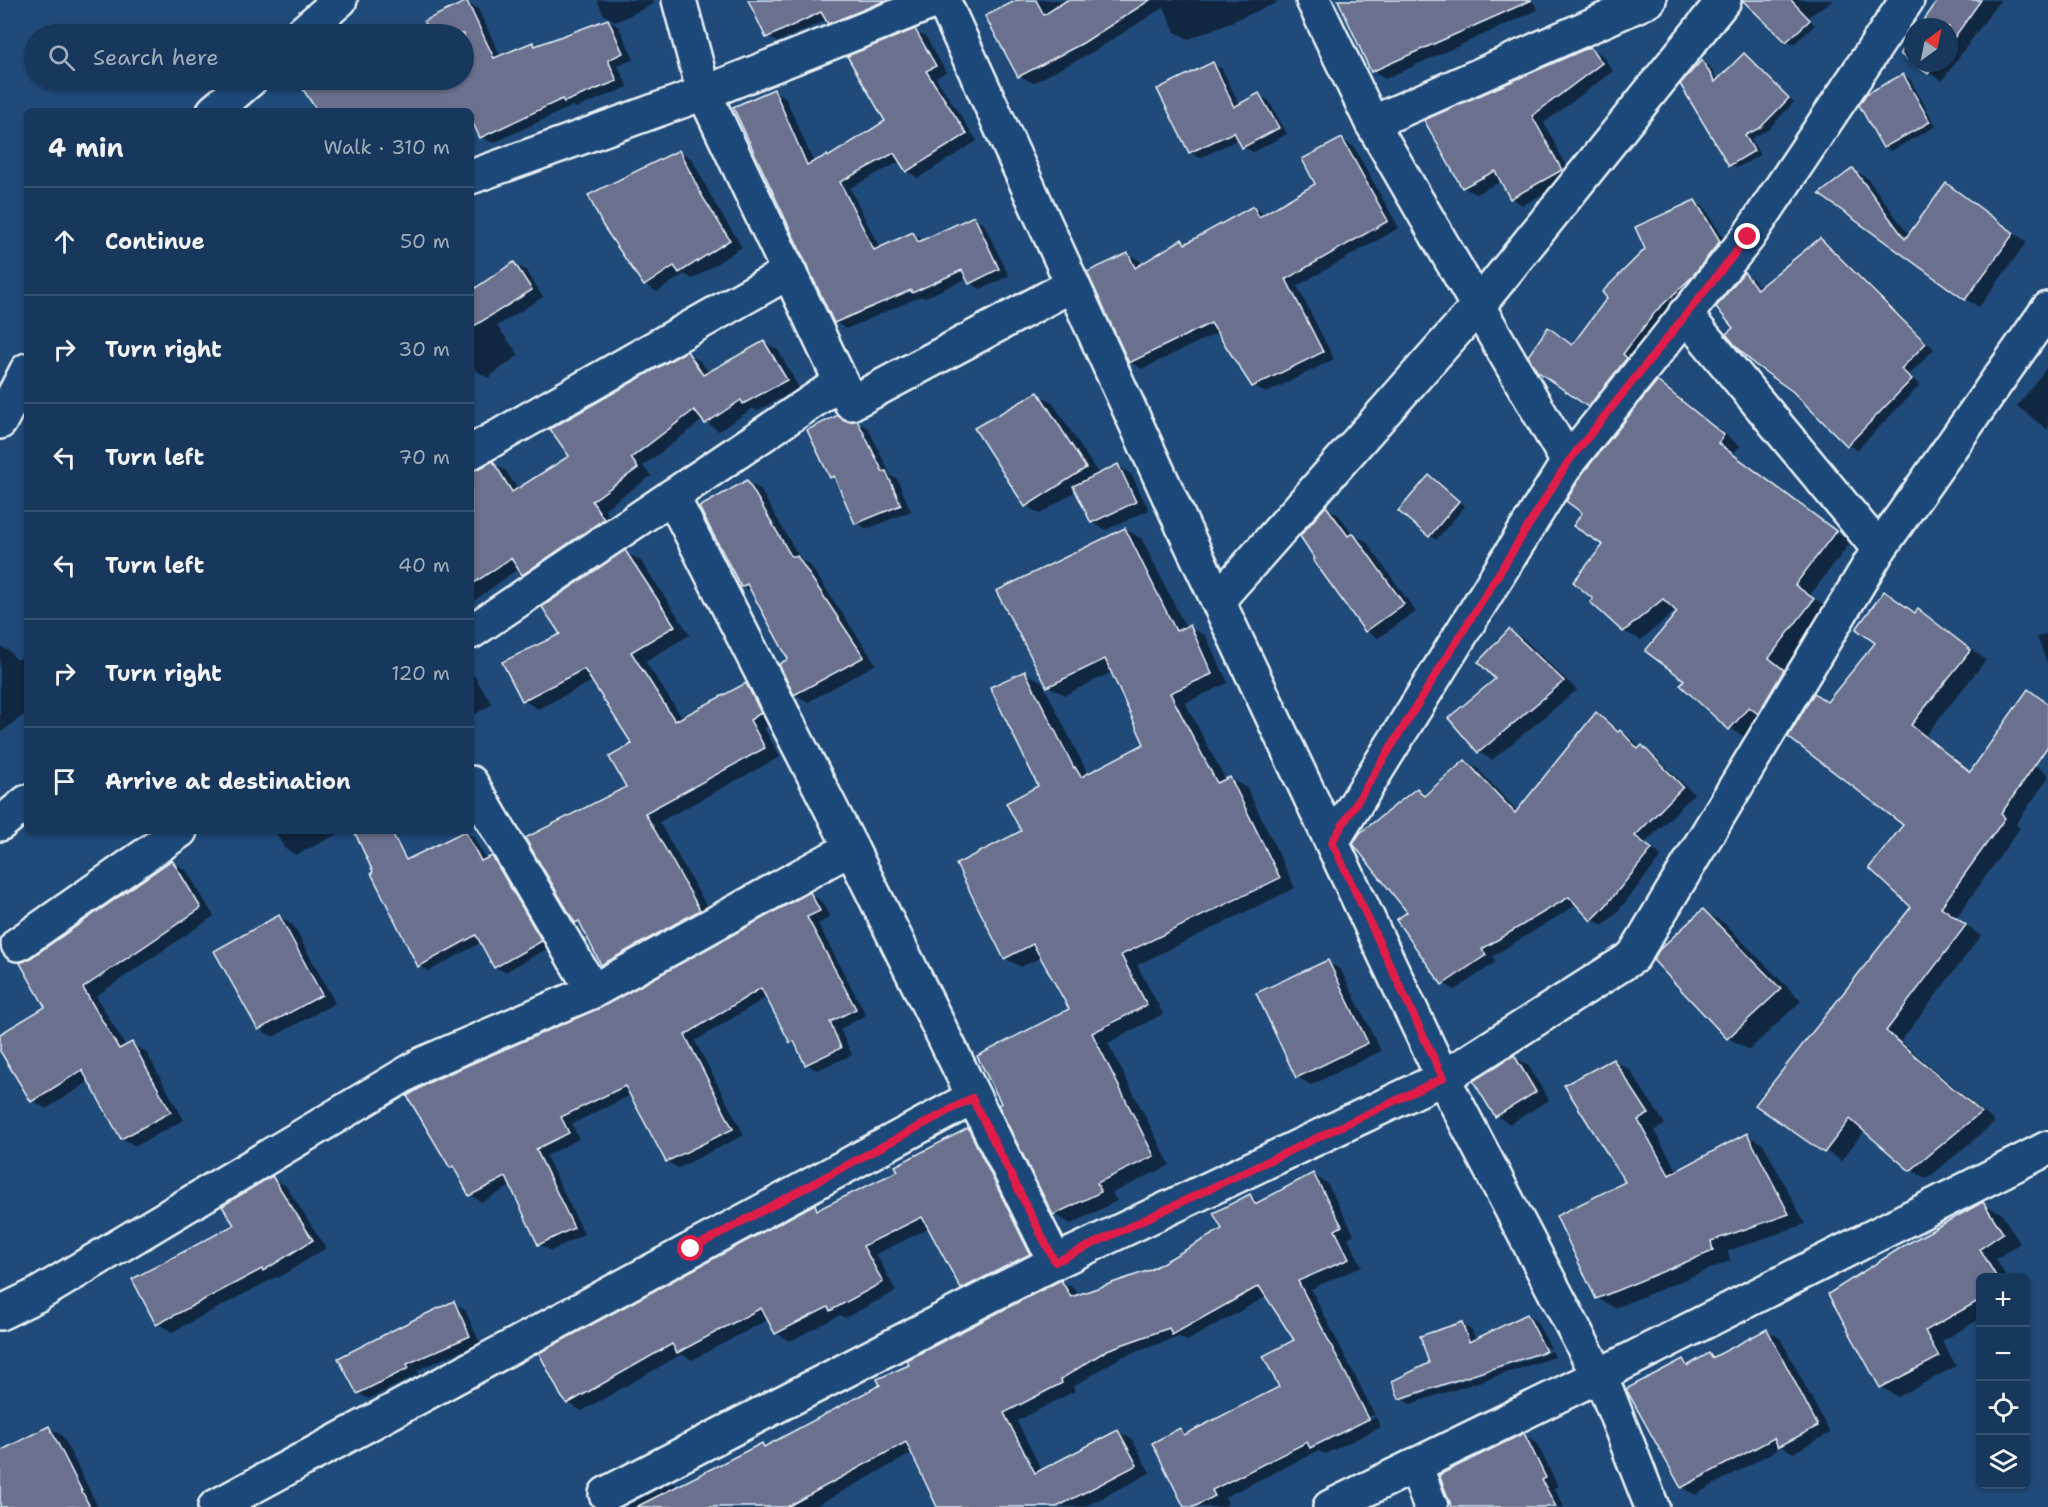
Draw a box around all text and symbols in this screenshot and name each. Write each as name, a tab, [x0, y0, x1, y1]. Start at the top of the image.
north arrow	[1904, 18, 1958, 72]
search box	[24, 24, 474, 90]
icon: search	[45, 41, 78, 74]
text: Search here	[93, 43, 219, 72]
text: 4 min	[48, 130, 124, 165]
text: Walk · 310 m	[324, 134, 450, 160]
route end	[1734, 223, 1760, 249]
icon: ahead	[48, 225, 81, 258]
text: Continue	[105, 227, 205, 256]
text: 50 m	[400, 228, 450, 254]
icon: right	[48, 333, 81, 366]
text: Turn right	[105, 335, 222, 364]
text: 30 m	[398, 336, 450, 362]
icon: left	[48, 441, 81, 474]
text: Turn left	[105, 443, 204, 472]
text: 70 m	[398, 444, 450, 470]
icon: left	[48, 549, 81, 582]
text: Turn left	[105, 551, 204, 580]
text: 40 m	[398, 552, 450, 578]
icon: right	[48, 657, 81, 690]
text: Turn right	[105, 659, 222, 688]
text: 120 m	[391, 660, 450, 686]
icon: arrive	[48, 765, 81, 798]
text: Arrive at destination	[105, 767, 351, 796]
route start	[677, 1235, 703, 1261]
map controls	[1976, 1273, 2030, 1489]
button: +	[1976, 1273, 2030, 1327]
button: −	[1976, 1327, 2030, 1381]
button: locate	[1976, 1381, 2030, 1435]
button: layers	[1976, 1435, 2030, 1489]

